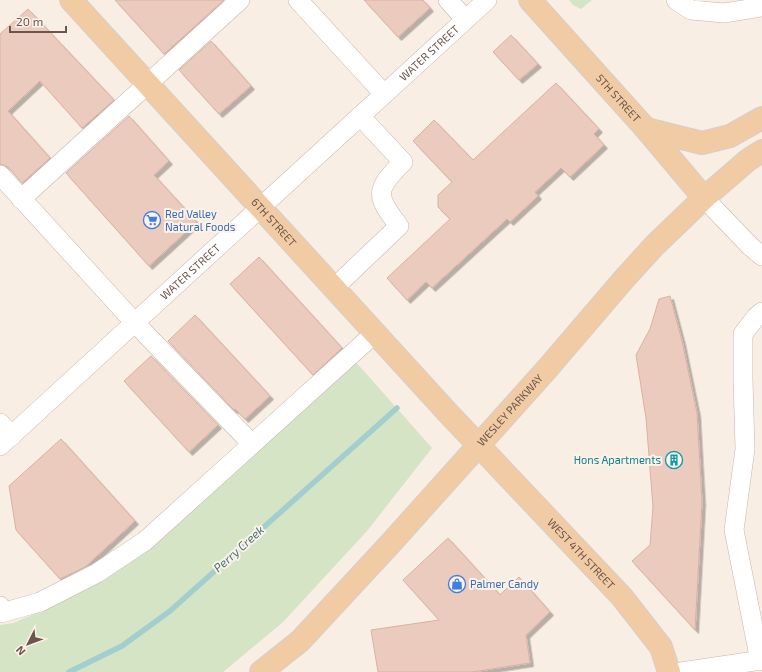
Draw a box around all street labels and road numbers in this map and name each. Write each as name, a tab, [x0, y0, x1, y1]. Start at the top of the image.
street label: WATER STREET	[396, 22, 462, 83]
street label: 5TH STREET	[594, 71, 644, 125]
street label: 6TH STREET	[249, 195, 300, 249]
street label: WATER STREET	[157, 240, 223, 302]
street label: WESLEY PARKWAY	[474, 371, 546, 448]
street label: WEST 4TH STREET	[545, 515, 618, 592]

